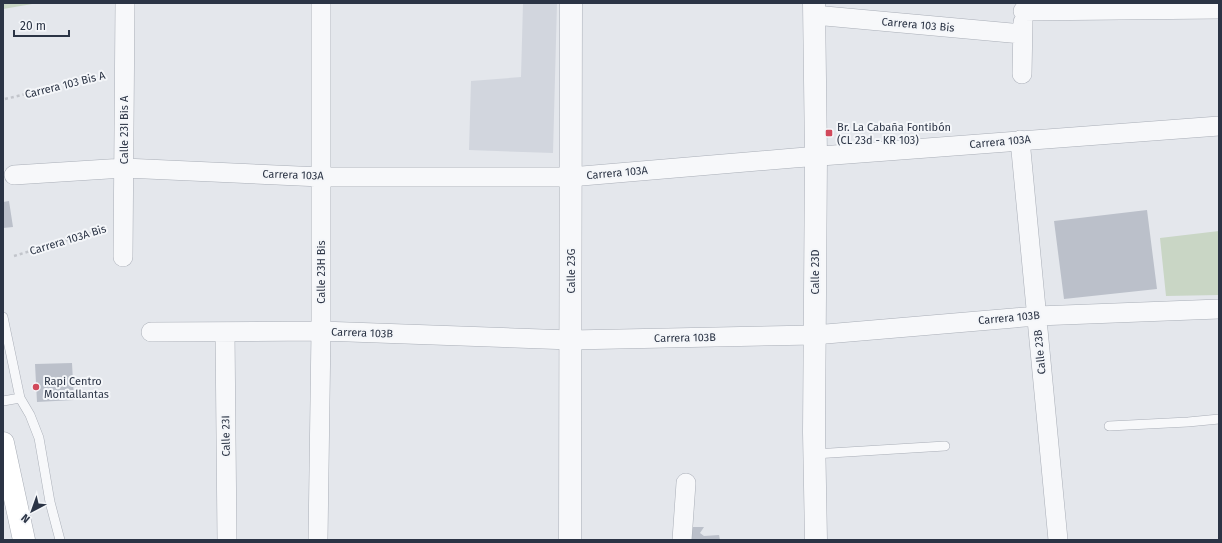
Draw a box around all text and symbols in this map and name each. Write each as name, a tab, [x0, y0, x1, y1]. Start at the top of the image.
scale bar	[14, 12, 69, 38]
street label: Carrera 103 Bis	[881, 15, 955, 35]
text: 20 m	[20, 19, 46, 33]
street label: Carrera 103 Bis A	[24, 69, 107, 101]
street label: Calle 23I Bis A	[118, 95, 131, 164]
place label: Br. La Cabaña Fontibón (CL 23d - KR 103)	[837, 121, 951, 147]
marker: Br. La Cabaña Fontibón (CL 23d - KR 103)	[824, 128, 834, 138]
street label: Carrera 103A	[969, 133, 1032, 151]
street label: Carrera 103A	[586, 164, 649, 182]
street label: Carrera 103A	[262, 167, 325, 183]
street label: Carrera 103A Bis	[28, 222, 108, 258]
street label: Calle 23H Bis	[315, 240, 328, 304]
street label: Calle 23G	[565, 248, 578, 294]
street label: Calle 23D	[809, 249, 822, 295]
street label: Carrera 103B	[978, 309, 1041, 327]
street label: Carrera 103B	[331, 325, 393, 341]
street label: Calle 23B	[1032, 329, 1048, 375]
street label: Carrera 103B	[654, 331, 716, 345]
place label: Rapi Centro Montallantas	[44, 375, 109, 401]
marker: Rapi Centro Montallantas	[31, 382, 41, 392]
street label: Calle 23I	[219, 415, 233, 457]
north arrow	[12, 491, 52, 531]
text: N	[19, 511, 33, 525]

